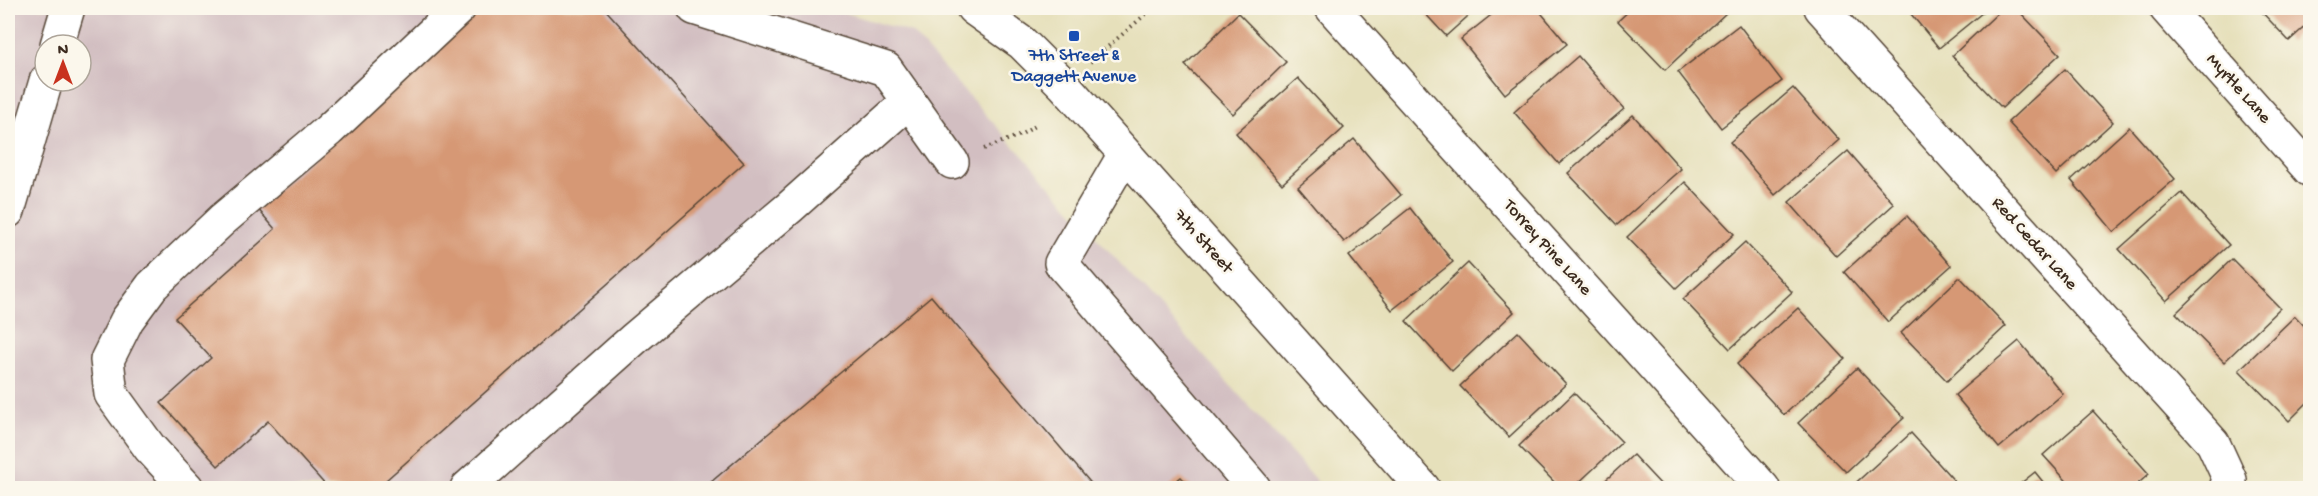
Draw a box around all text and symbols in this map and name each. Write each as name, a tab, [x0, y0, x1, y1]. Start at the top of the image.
marker: 7th Street & Daggett Avenue	[1067, 29, 1081, 43]
north arrow	[33, 33, 93, 93]
text: N	[58, 42, 69, 61]
place label: 7th Street & Daggett Avenue	[1011, 46, 1137, 88]
street label: Myrtle Lane	[2201, 50, 2275, 129]
street label: Red Cedar Lane	[1987, 193, 2082, 295]
street label: Torrey Pine Lane	[1498, 195, 1596, 301]
street label: 7th Street	[1168, 205, 1238, 279]

